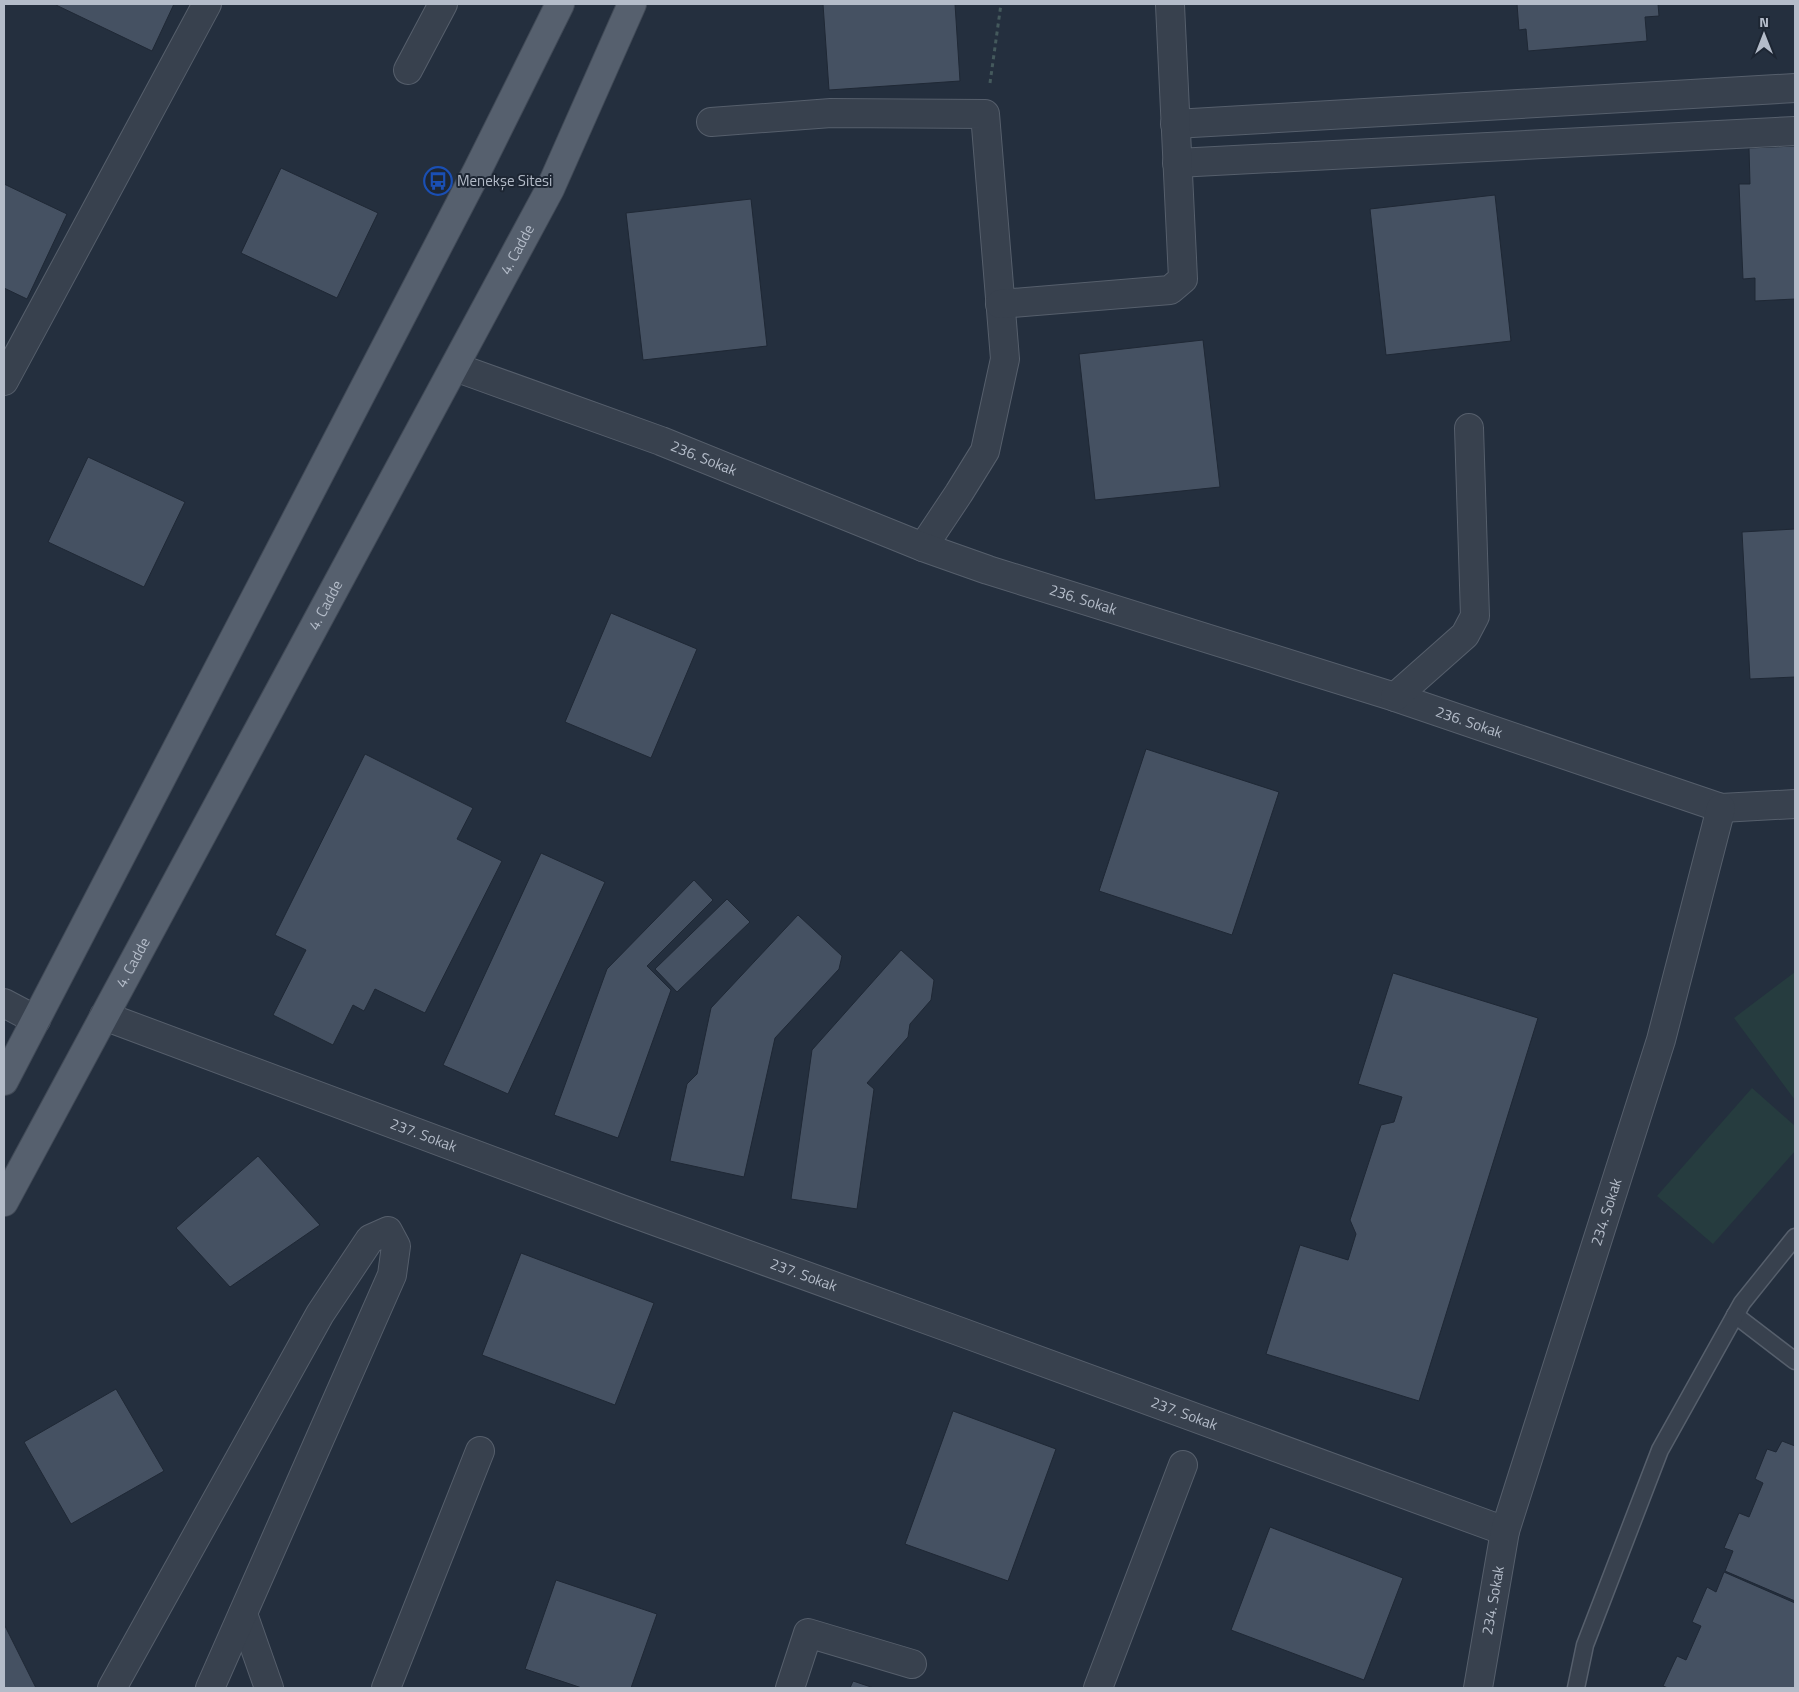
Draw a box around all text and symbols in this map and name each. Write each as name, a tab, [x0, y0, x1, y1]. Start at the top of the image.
north arrow	[1739, 10, 1789, 60]
text: N	[1759, 11, 1769, 32]
bus stop icon: Menekşe Sitesi	[423, 166, 453, 196]
place label: Menekşe Sitesi	[457, 169, 552, 192]
street label: 4. Cadde	[494, 220, 540, 279]
street label: 236. Sokak	[667, 434, 741, 482]
street label: 4. Cadde	[302, 576, 348, 634]
street label: 236. Sokak	[1046, 578, 1120, 621]
street label: 236. Sokak	[1432, 700, 1506, 744]
street label: 4. Cadde	[110, 933, 156, 992]
street label: 237. Sokak	[387, 1112, 460, 1158]
street label: 234. Sokak	[1584, 1175, 1627, 1249]
street label: 237. Sokak	[767, 1252, 840, 1297]
street label: 237. Sokak	[1148, 1390, 1221, 1436]
street label: 234. Sokak	[1475, 1564, 1510, 1636]

